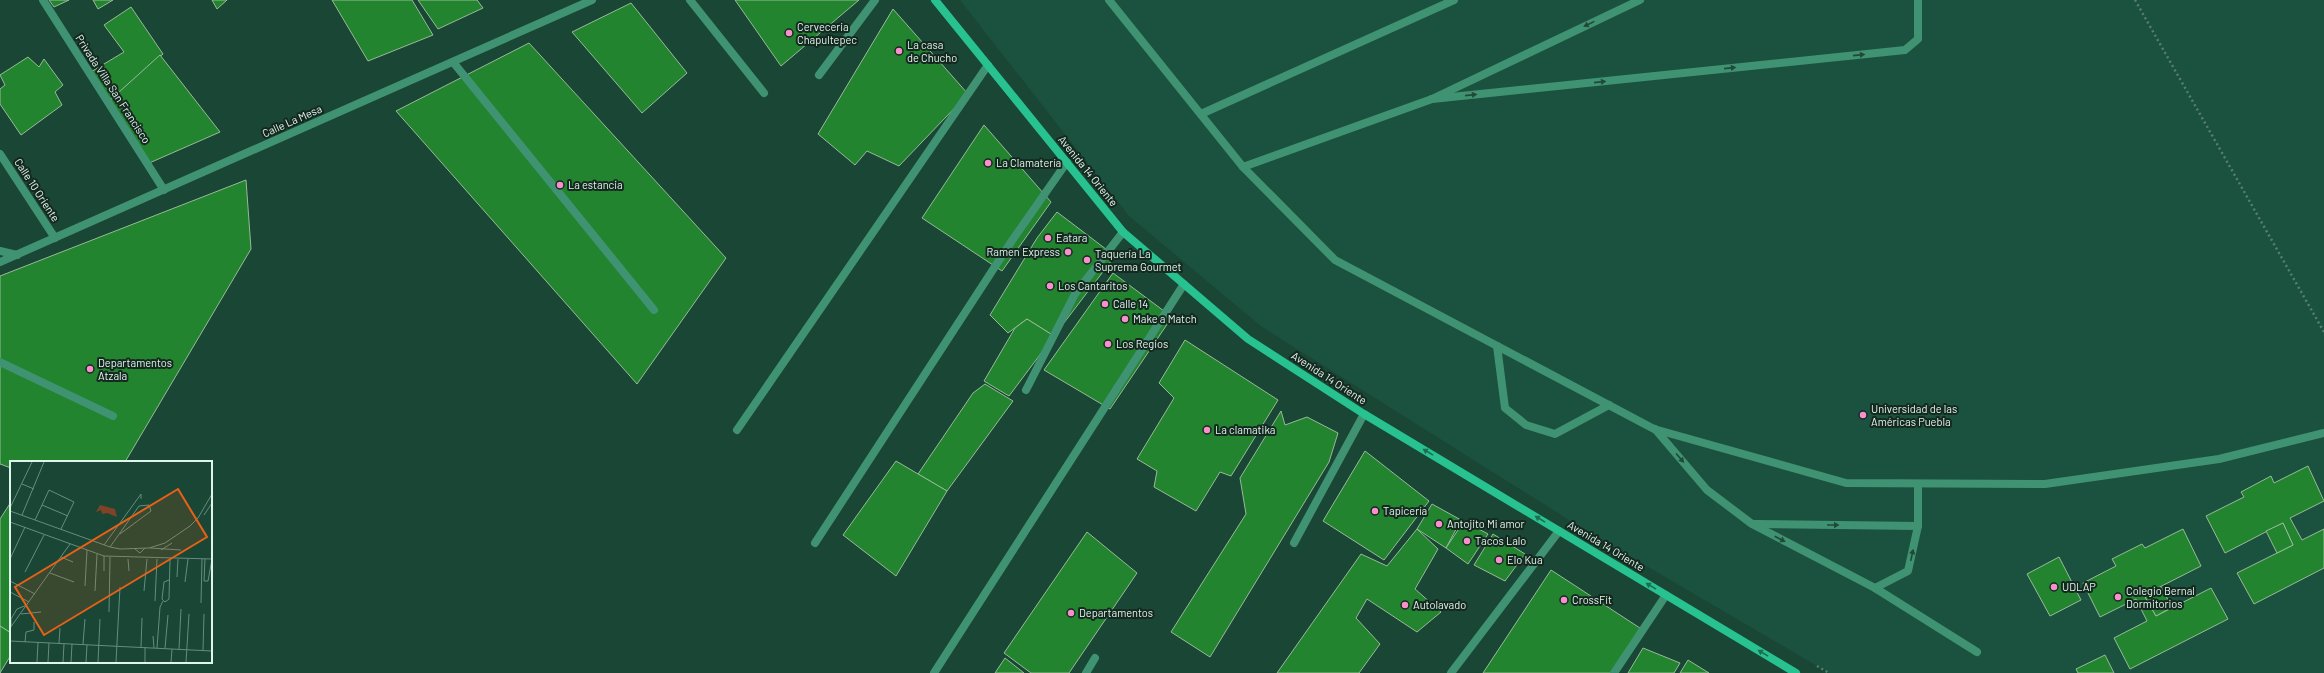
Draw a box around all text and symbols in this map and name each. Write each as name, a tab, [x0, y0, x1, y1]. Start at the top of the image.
place label: Cerveceria Chapultepec	[797, 20, 857, 46]
one-way arrow	[1583, 21, 1594, 27]
marker: Cerveceria Chapultepec	[784, 28, 794, 38]
street label: Privada Villa San Francisco	[73, 32, 154, 146]
place label: La casa de Chucho	[907, 38, 957, 64]
marker: La casa de Chucho	[894, 46, 904, 56]
one-way arrow	[1853, 51, 1865, 58]
one-way arrow	[1724, 65, 1736, 71]
one-way arrow	[1594, 78, 1607, 85]
one-way arrow	[1465, 92, 1477, 99]
street label: Calle La Mesa	[260, 102, 324, 139]
street label: Avenida 14 Oriente	[1056, 133, 1121, 209]
street label: Calle 10 Oriente	[12, 156, 63, 224]
place label: La Clamatería	[996, 156, 1061, 169]
marker: La Clamatería	[983, 158, 993, 168]
place label: La estancia	[568, 178, 623, 191]
marker: La estancia	[555, 180, 565, 190]
place label: Eatara	[1056, 231, 1087, 244]
marker: Eatara	[1043, 233, 1053, 243]
place label: Ramen Express	[987, 245, 1060, 258]
marker: Ramen Express	[1063, 247, 1073, 257]
place label: Taquería La Suprema Gourmet	[1095, 247, 1182, 273]
marker: Taquería La Suprema Gourmet	[1082, 255, 1092, 265]
place label: Los Cantaritos	[1058, 279, 1127, 292]
marker: Los Cantaritos	[1045, 281, 1055, 291]
place label: Calle 14	[1113, 297, 1148, 310]
marker: Calle 14	[1100, 299, 1110, 309]
place label: Make a Match	[1133, 312, 1197, 325]
marker: Make a Match	[1120, 314, 1130, 324]
place label: Los Regios	[1116, 337, 1168, 350]
marker: Los Regios	[1103, 339, 1113, 349]
street label: Avenida 14 Oriente	[1289, 348, 1369, 407]
place label: Departamentos Atzala	[98, 356, 172, 382]
marker: Departamentos Atzala	[85, 364, 95, 374]
place label: Universidad de las Américas Puebla	[1871, 402, 1957, 428]
marker: Universidad de las Américas Puebla	[1858, 410, 1868, 420]
place label: La clamatika	[1215, 423, 1275, 436]
marker: La clamatika	[1202, 425, 1212, 435]
one-way arrow	[1423, 448, 1433, 456]
one-way arrow	[1675, 453, 1684, 463]
inset map	[10, 461, 212, 663]
place label: Tapicería	[1383, 504, 1427, 517]
marker: Tapicería	[1370, 506, 1380, 516]
one-way arrow	[1535, 515, 1545, 523]
place label: Antojito Mi amor	[1447, 517, 1524, 530]
street label: Avenida 14 Oriente	[1566, 518, 1647, 574]
marker: Antojito Mi amor	[1434, 519, 1444, 529]
one-way arrow	[1827, 522, 1840, 528]
place label: Tacos Lalo	[1475, 534, 1526, 547]
one-way arrow	[1774, 535, 1786, 542]
marker: Tacos Lalo	[1462, 536, 1472, 546]
one-way arrow	[1909, 549, 1915, 561]
place label: Elo Kua	[1507, 553, 1543, 566]
marker: Elo Kua	[1494, 555, 1504, 565]
place label: UDLAP	[2062, 580, 2096, 593]
one-way arrow	[1646, 582, 1656, 590]
marker: UDLAP	[2049, 582, 2059, 592]
place label: Colegio Bernal Dormitorios	[2126, 584, 2195, 610]
marker: Colegio Bernal Dormitorios	[2113, 592, 2123, 602]
place label: CrossFit	[1572, 593, 1612, 606]
marker: CrossFit	[1559, 595, 1569, 605]
place label: Autolavado	[1413, 598, 1466, 611]
marker: Autolavado	[1400, 600, 1410, 610]
place label: Departamentos	[1079, 606, 1153, 619]
marker: Departamentos	[1066, 608, 1076, 618]
one-way arrow	[1758, 649, 1768, 657]

